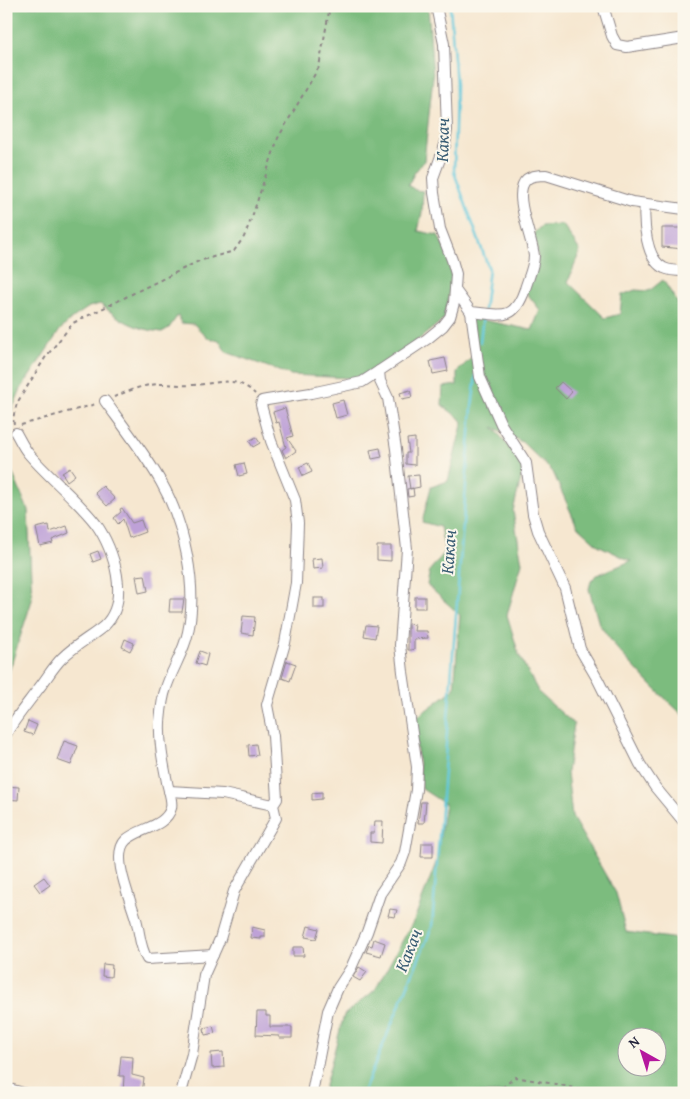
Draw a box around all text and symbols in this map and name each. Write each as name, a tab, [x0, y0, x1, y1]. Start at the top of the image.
water label: Какач	[428, 117, 456, 162]
water label: Какач	[433, 529, 463, 575]
water label: Какач	[387, 924, 429, 976]
north arrow	[618, 1026, 668, 1076]
text: N	[624, 1031, 644, 1053]

